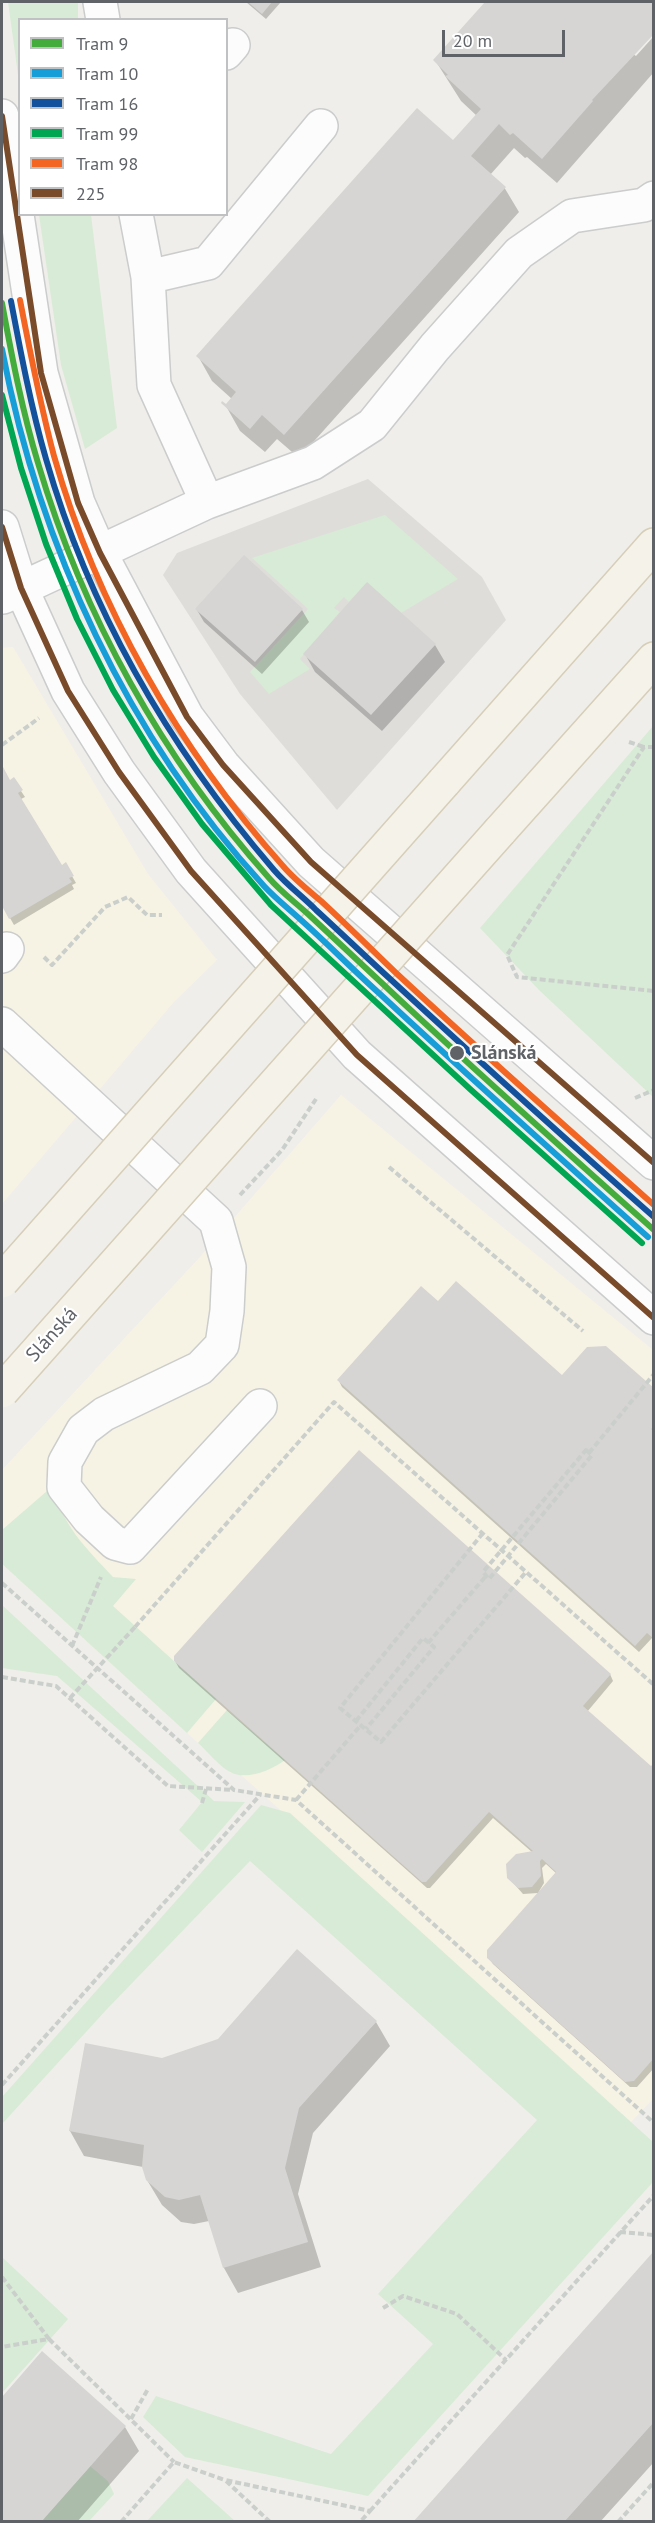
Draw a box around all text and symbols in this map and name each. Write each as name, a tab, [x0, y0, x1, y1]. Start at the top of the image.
legend	[18, 18, 228, 216]
scale bar	[445, 18, 568, 56]
text: 20 m	[453, 29, 492, 52]
text: Tram 9	[76, 32, 128, 55]
text: Tram 10	[76, 62, 138, 85]
text: Tram 16	[76, 92, 138, 115]
text: Tram 99	[76, 122, 138, 145]
text: Tram 98	[76, 152, 138, 175]
text: 225	[76, 182, 105, 205]
place label: Slánská	[471, 1041, 536, 1065]
marker: Slánská	[448, 1044, 466, 1062]
street label: Slánská	[21, 1303, 83, 1367]

